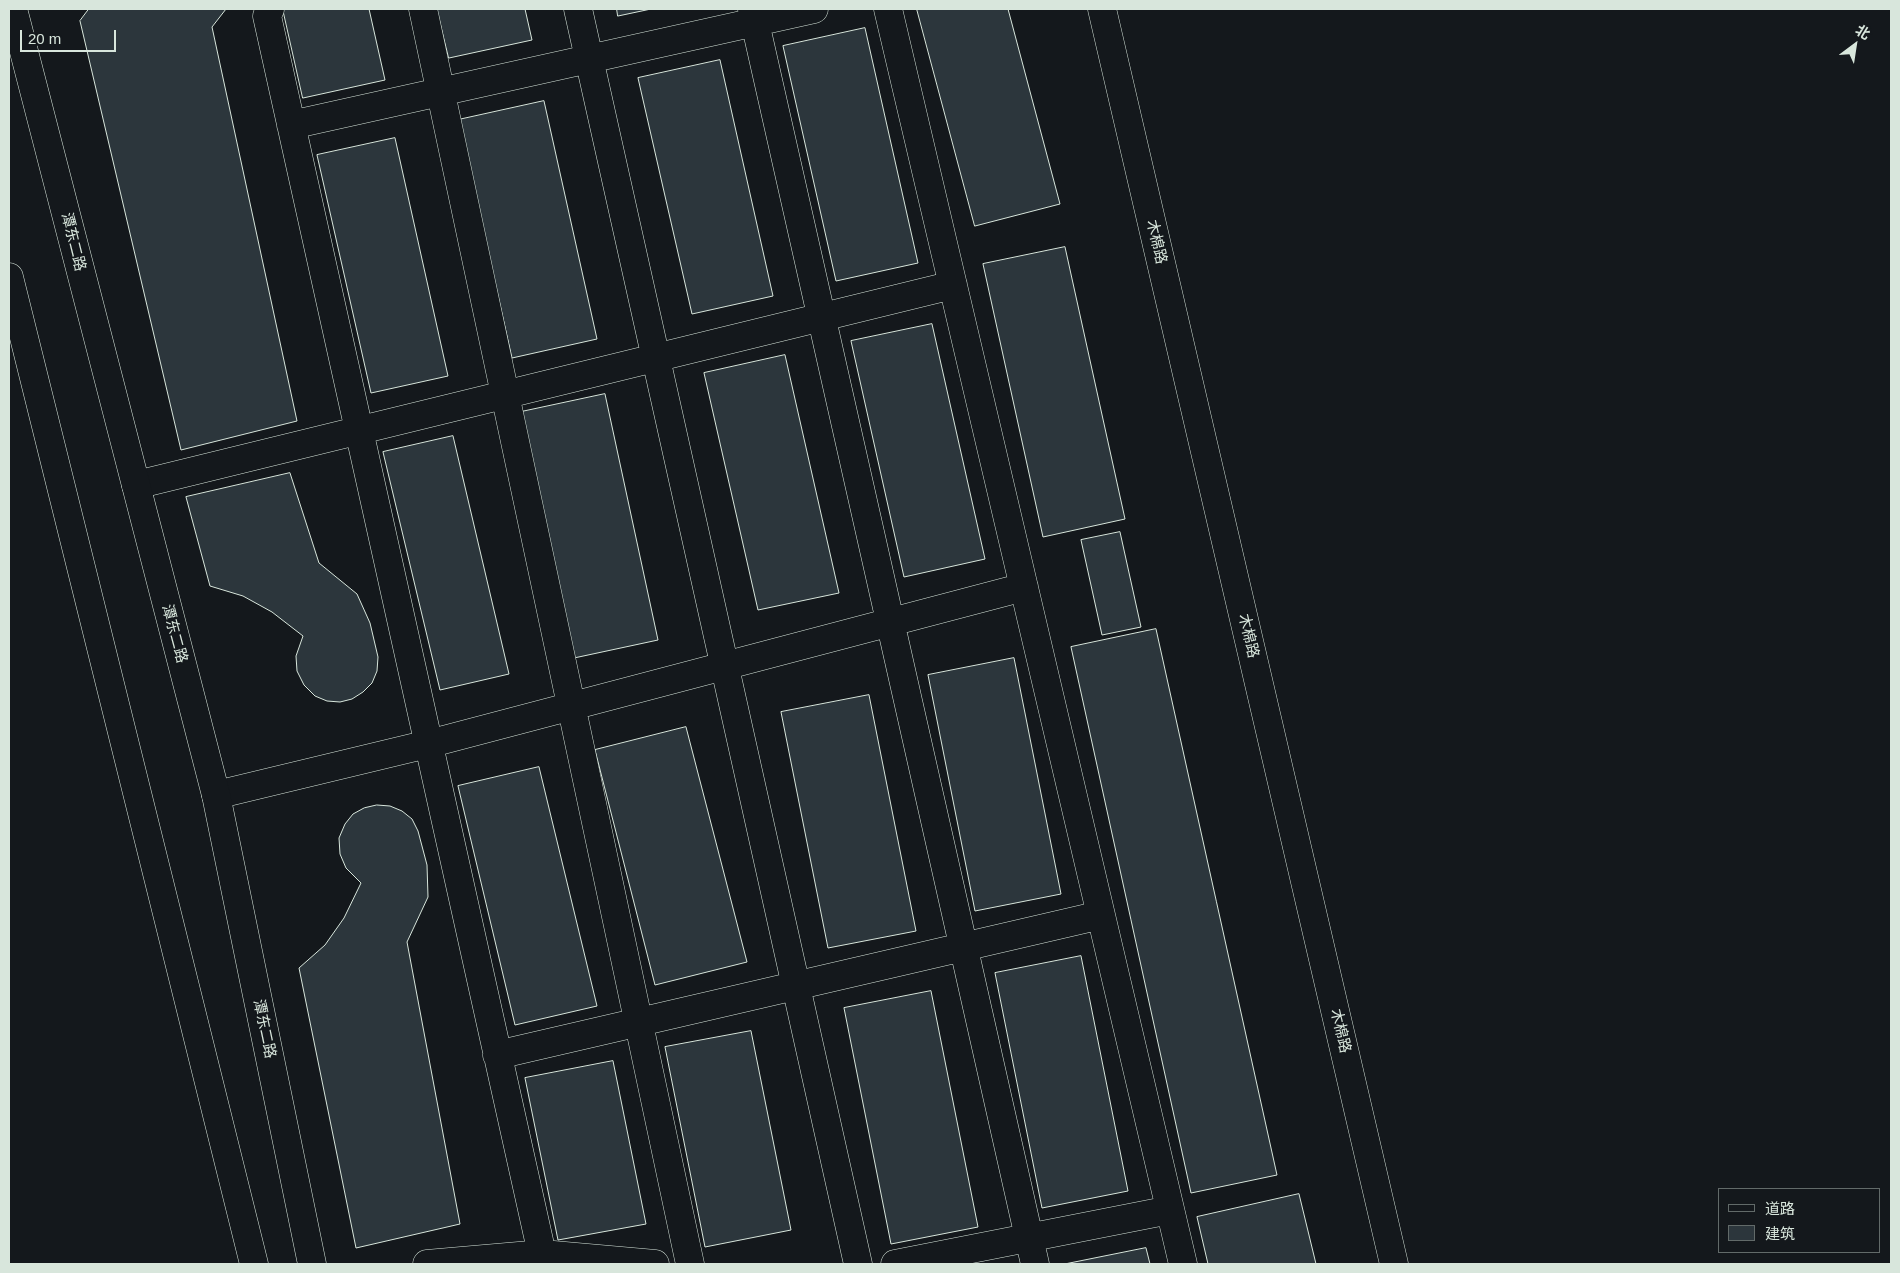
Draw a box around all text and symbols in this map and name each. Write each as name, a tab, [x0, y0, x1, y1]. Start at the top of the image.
scale bar	[22, 20, 119, 52]
north arrow	[1830, 20, 1880, 70]
text: 北	[1853, 22, 1873, 43]
text: 20 m	[28, 30, 61, 47]
street label: 潭东二路	[57, 211, 89, 273]
street label: 木棉路	[1142, 218, 1170, 266]
street label: 潭东二路	[158, 603, 190, 665]
street label: 木棉路	[1234, 612, 1262, 660]
street label: 潭东二路	[249, 998, 279, 1060]
street label: 木棉路	[1326, 1007, 1354, 1055]
legend	[1718, 1188, 1880, 1253]
text: 道路	[1765, 1200, 1795, 1217]
text: 建筑	[1765, 1225, 1795, 1242]

